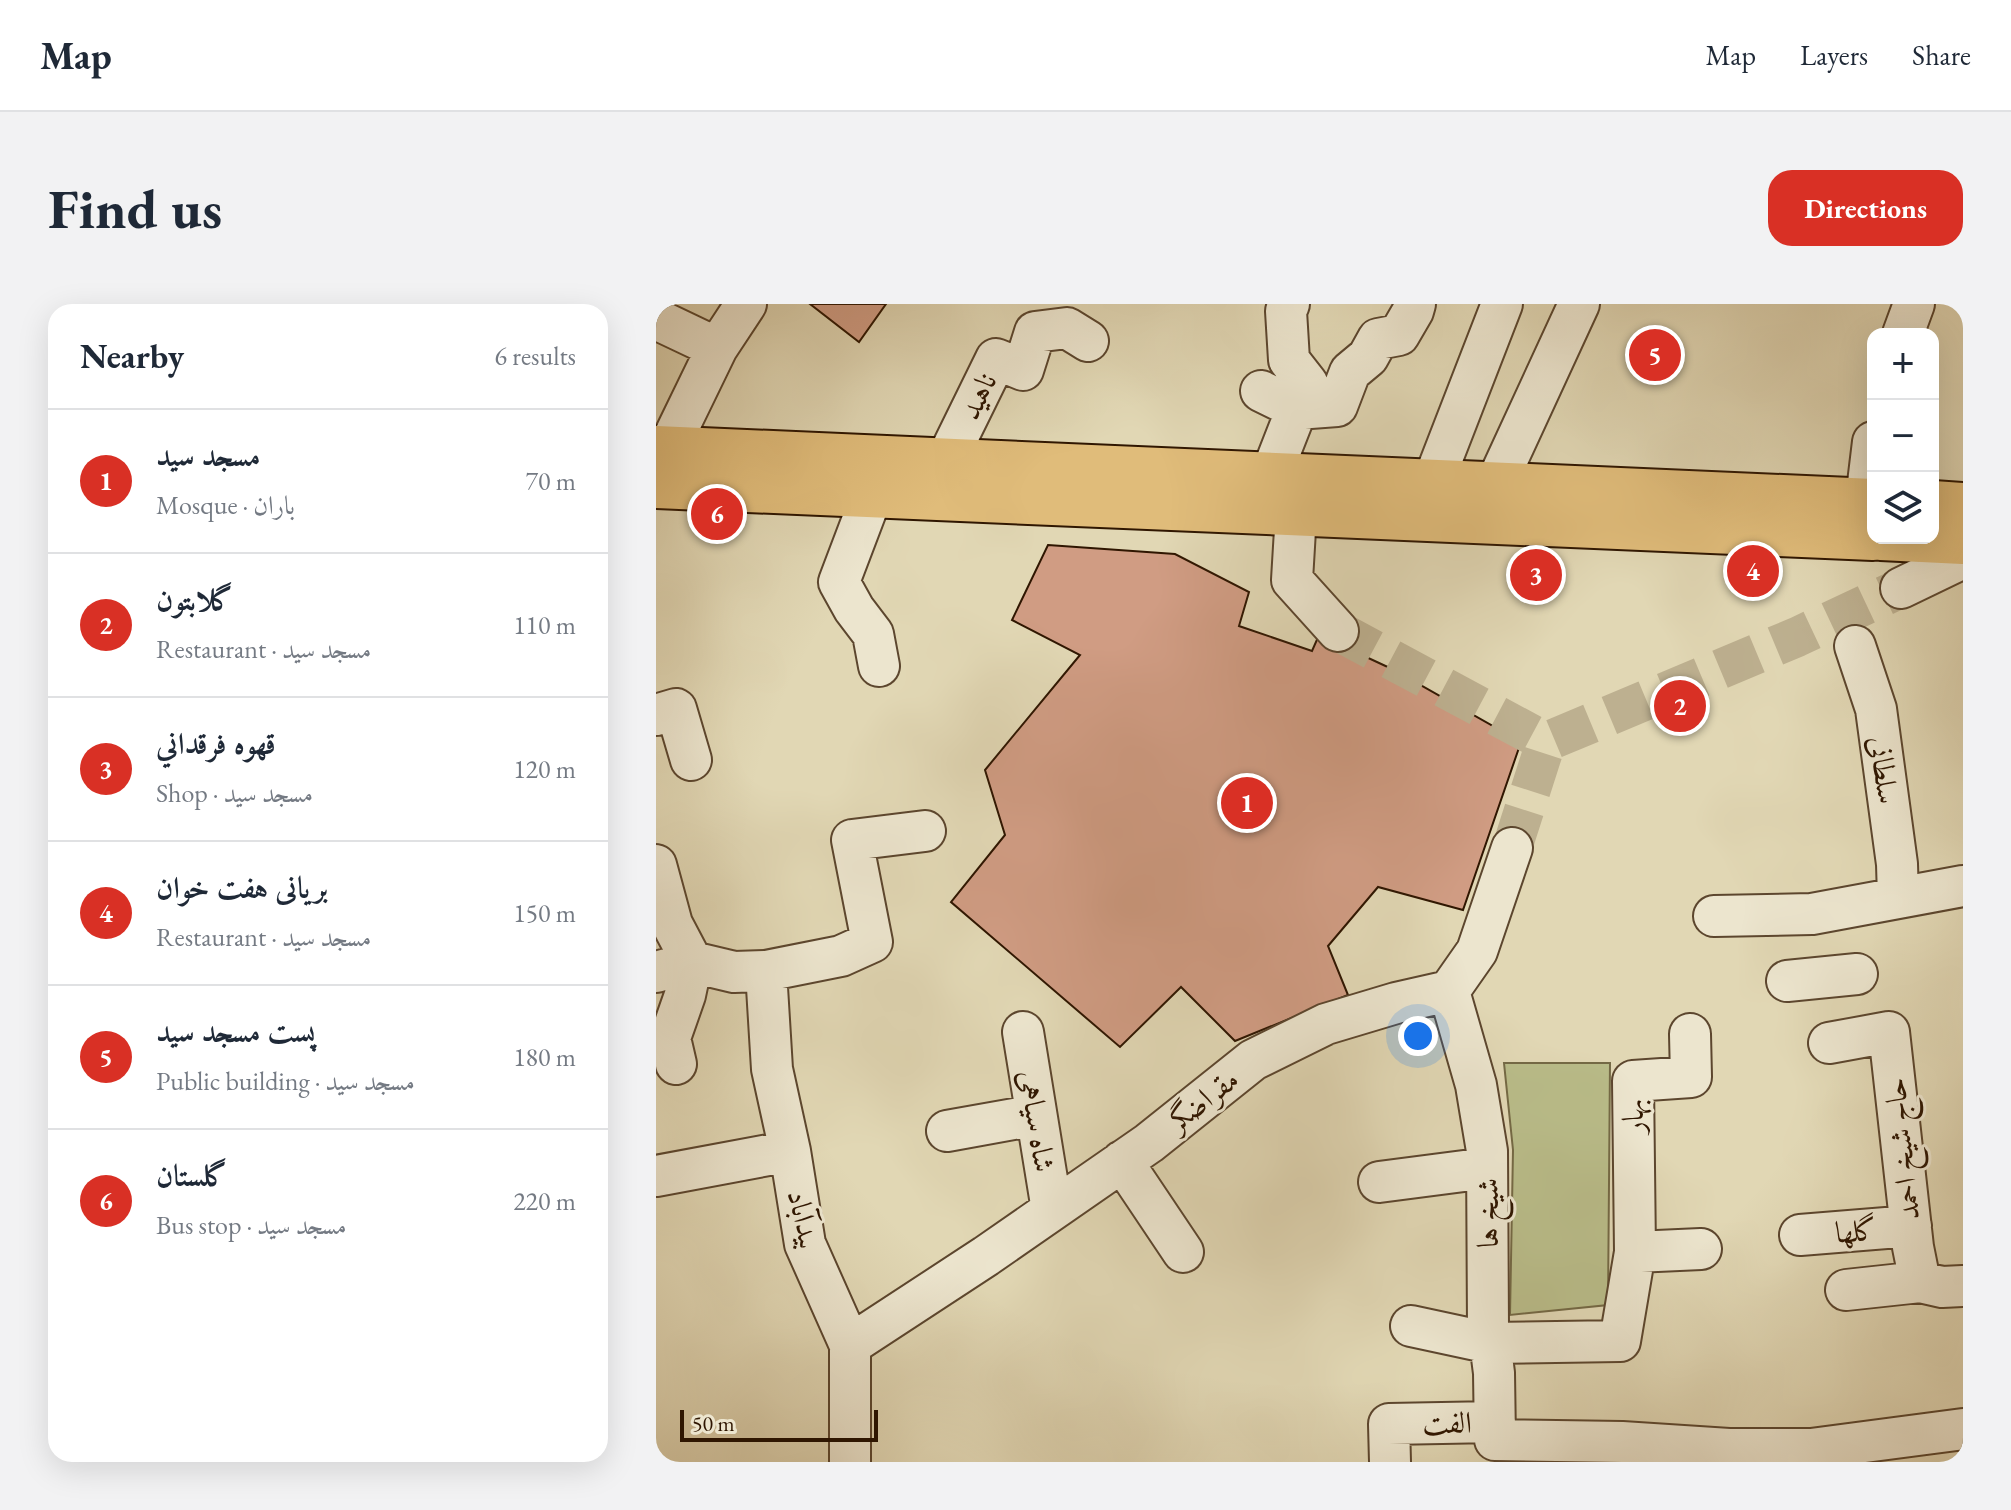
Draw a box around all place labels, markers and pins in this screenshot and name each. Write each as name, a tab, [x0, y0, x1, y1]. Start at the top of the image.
pin: 5	[1629, 325, 1681, 385]
pin: 6	[691, 484, 743, 544]
pin: 4	[1727, 541, 1779, 601]
pin: 3	[1510, 545, 1562, 605]
pin: 2	[1654, 676, 1706, 736]
pin: 1	[1221, 773, 1273, 833]

